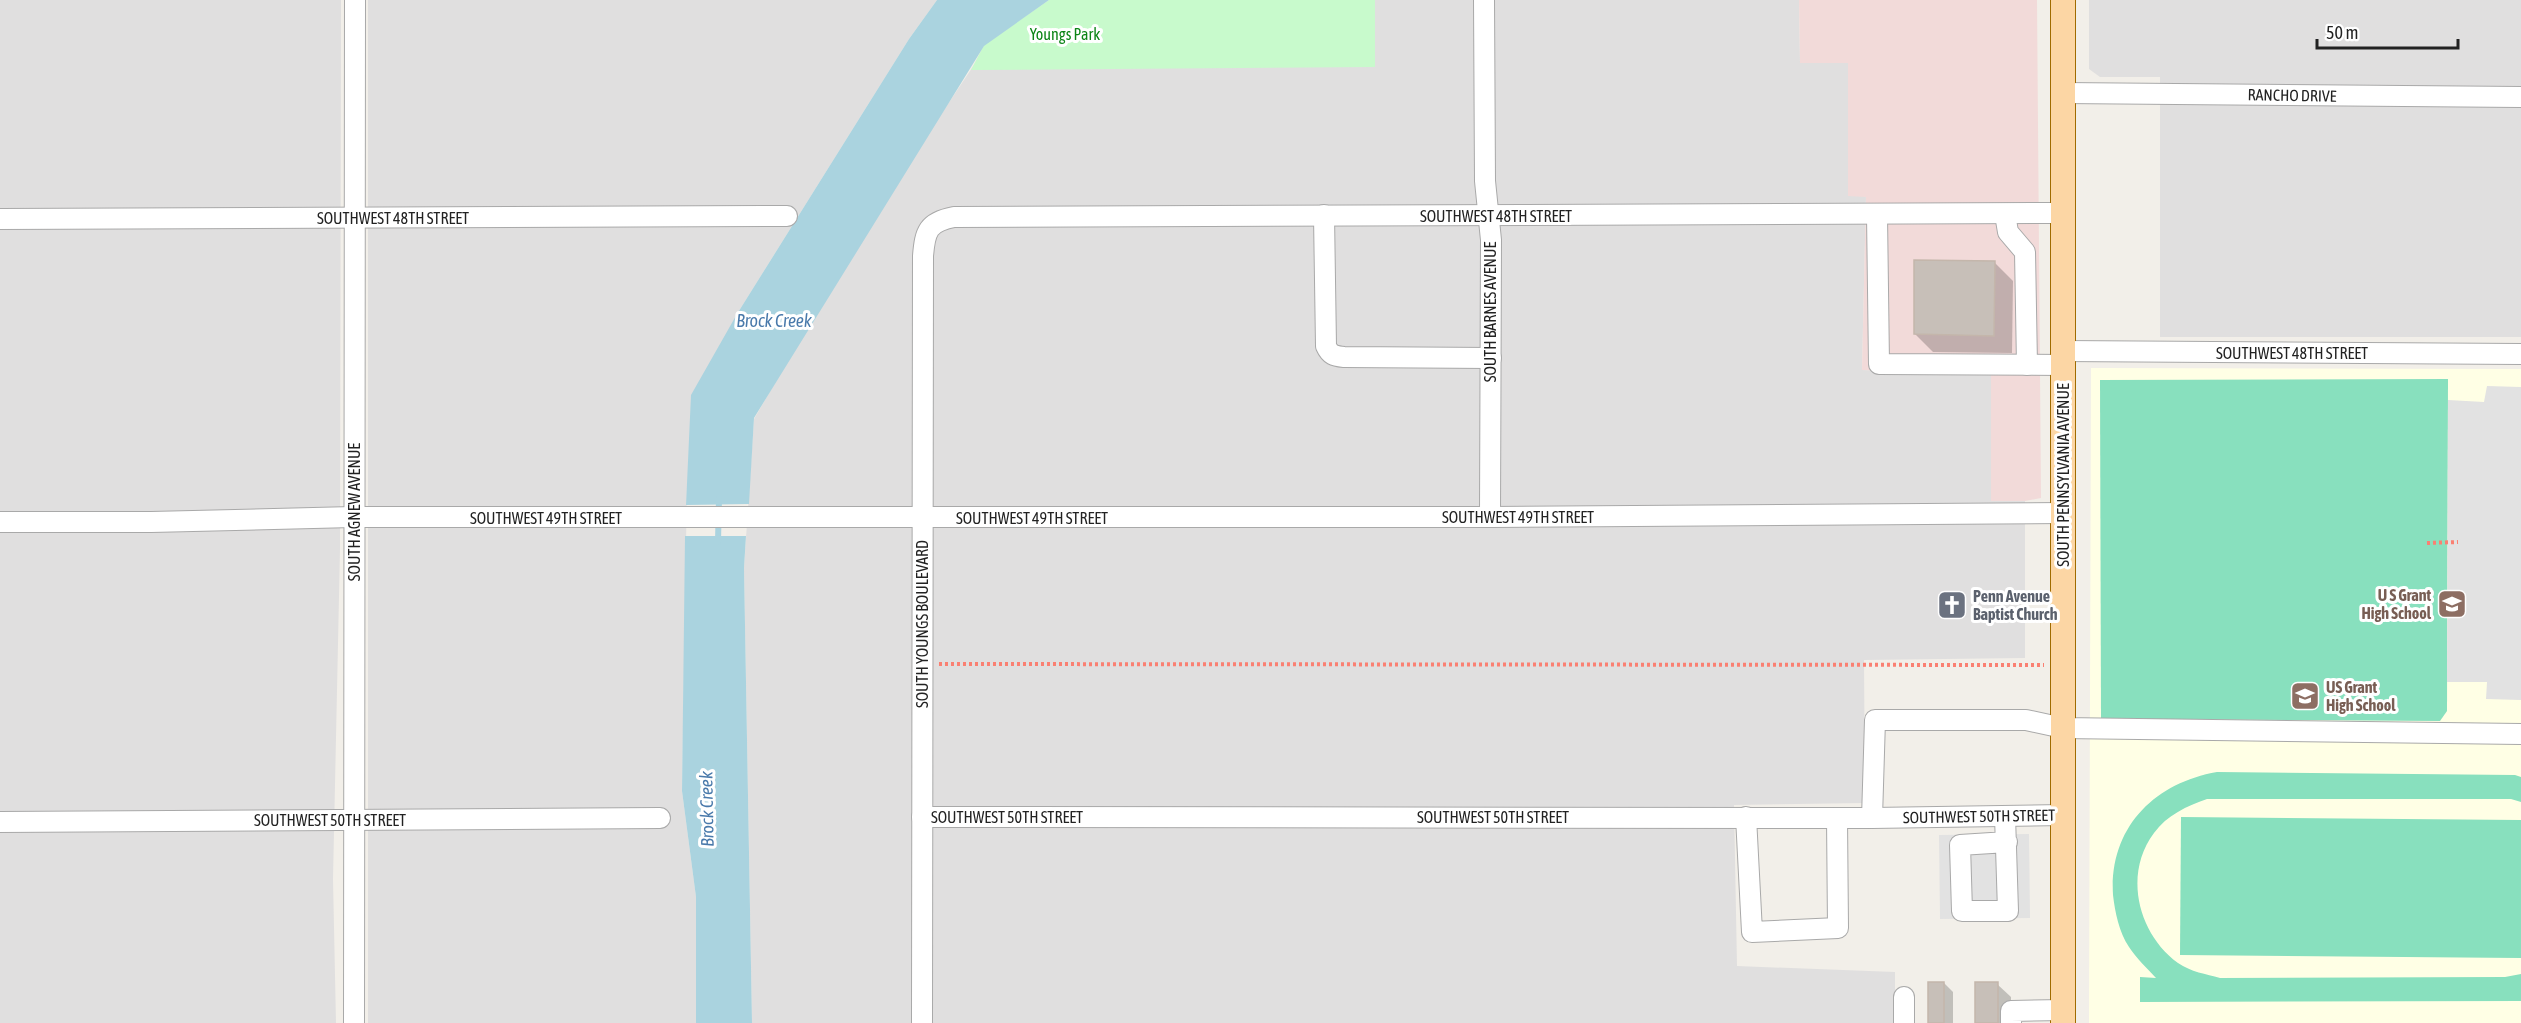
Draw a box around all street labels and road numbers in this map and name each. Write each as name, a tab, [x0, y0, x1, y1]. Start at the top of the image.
street label: RANCHO DRIVE	[2247, 85, 2337, 105]
street label: SOUTHWEST 48TH STREET	[1420, 207, 1572, 225]
street label: SOUTHWEST 48TH STREET	[317, 209, 469, 227]
street label: SOUTH BARNES AVENUE	[1481, 242, 1499, 382]
street label: SOUTHWEST 48TH STREET	[2216, 344, 2368, 362]
street label: SOUTH PENNSYLVANIA AVENUE	[2054, 383, 2072, 567]
street label: SOUTH AGNEW AVENUE	[345, 443, 363, 581]
street label: SOUTHWEST 49TH STREET	[1442, 508, 1594, 526]
street label: SOUTHWEST 49TH STREET	[470, 509, 622, 527]
street label: SOUTHWEST 49TH STREET	[956, 509, 1108, 527]
street label: SOUTH YOUNGS BOULEVARD	[913, 540, 931, 708]
street label: SOUTHWEST 50TH STREET	[1903, 806, 2055, 826]
street label: SOUTHWEST 50TH STREET	[931, 808, 1083, 826]
street label: SOUTHWEST 50TH STREET	[1417, 808, 1569, 826]
street label: SOUTHWEST 50TH STREET	[254, 811, 406, 829]

